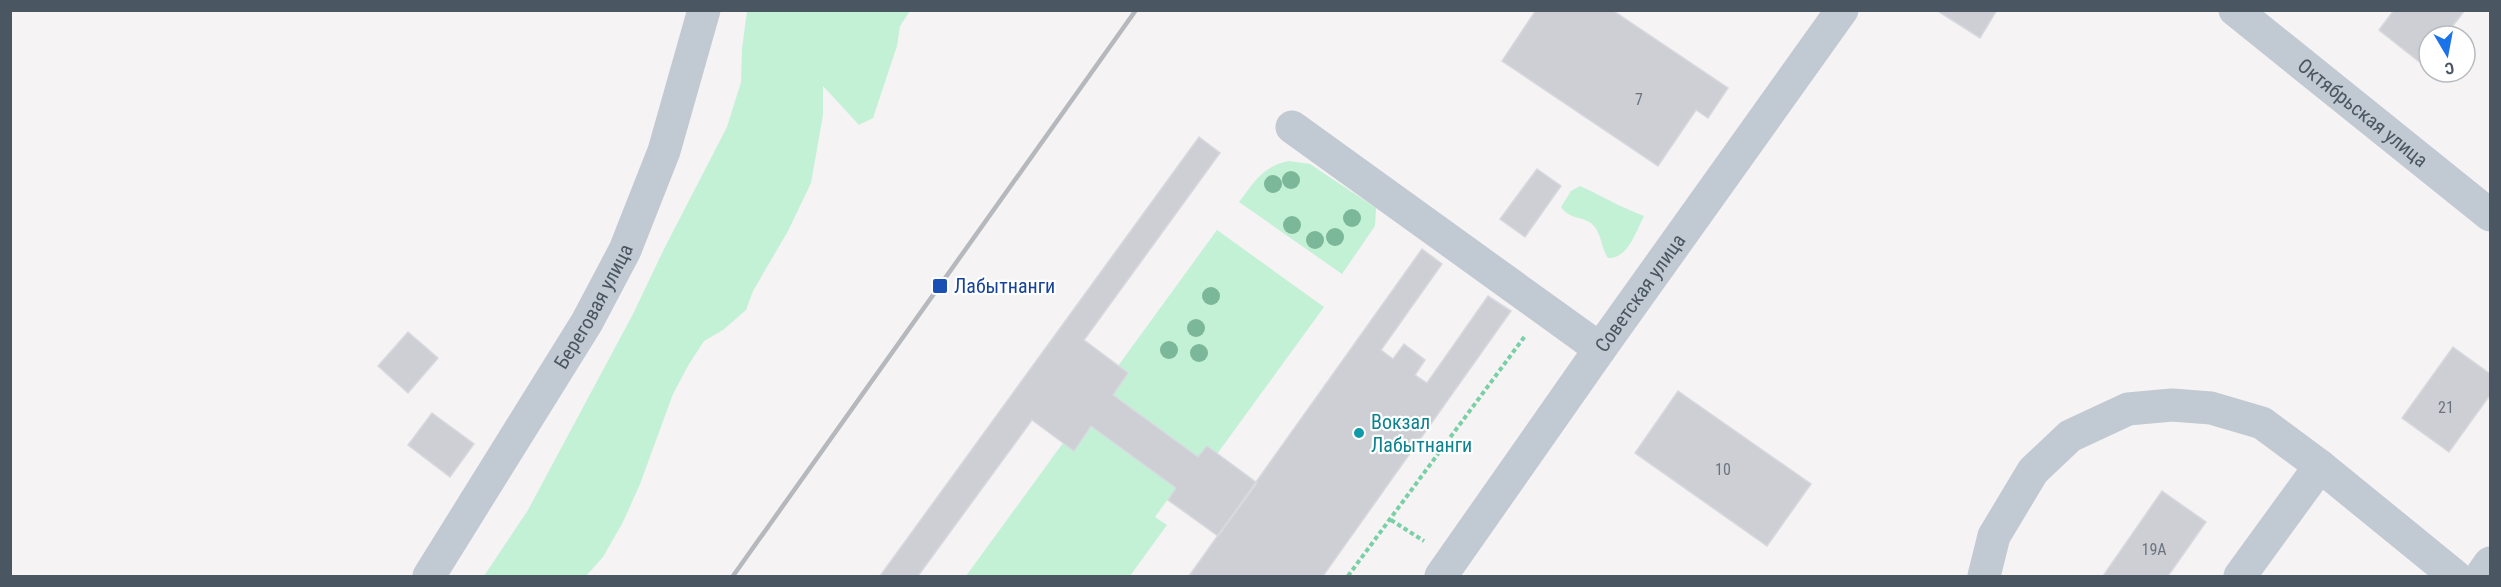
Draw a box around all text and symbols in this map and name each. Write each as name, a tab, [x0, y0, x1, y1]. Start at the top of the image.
north arrow	[2417, 24, 2477, 84]
street label: Октябрьская улица	[2293, 53, 2433, 172]
text: С	[2443, 58, 2456, 78]
house number: 7	[1635, 90, 1643, 109]
street label: Советская улица	[1590, 229, 1690, 357]
street label: Береговая улица	[549, 241, 638, 373]
place label: Лабытнанги	[954, 274, 1055, 298]
marker: Лабытнанги	[931, 277, 949, 295]
house number: 21	[2438, 398, 2454, 417]
place label: Вокзал Лабытнанги	[1371, 410, 1472, 457]
marker: Вокзал Лабытнанги	[1352, 426, 1366, 440]
house number: 10	[1715, 460, 1731, 479]
house number: 19А	[2141, 540, 2167, 559]

